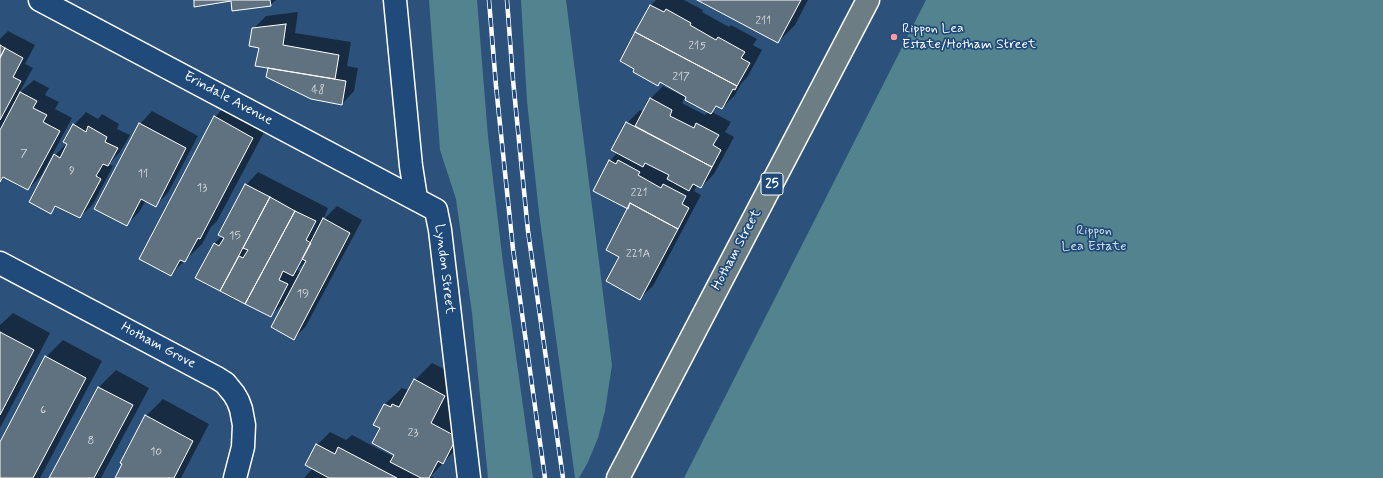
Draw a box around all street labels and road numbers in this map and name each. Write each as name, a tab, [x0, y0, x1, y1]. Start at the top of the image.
street label: Erindale Avenue	[181, 68, 275, 130]
road number: 25	[761, 173, 783, 195]
street label: Hotham Street	[709, 207, 765, 293]
street label: Lyndon Street	[430, 223, 458, 315]
street label: Hotham Grove	[118, 319, 198, 373]

